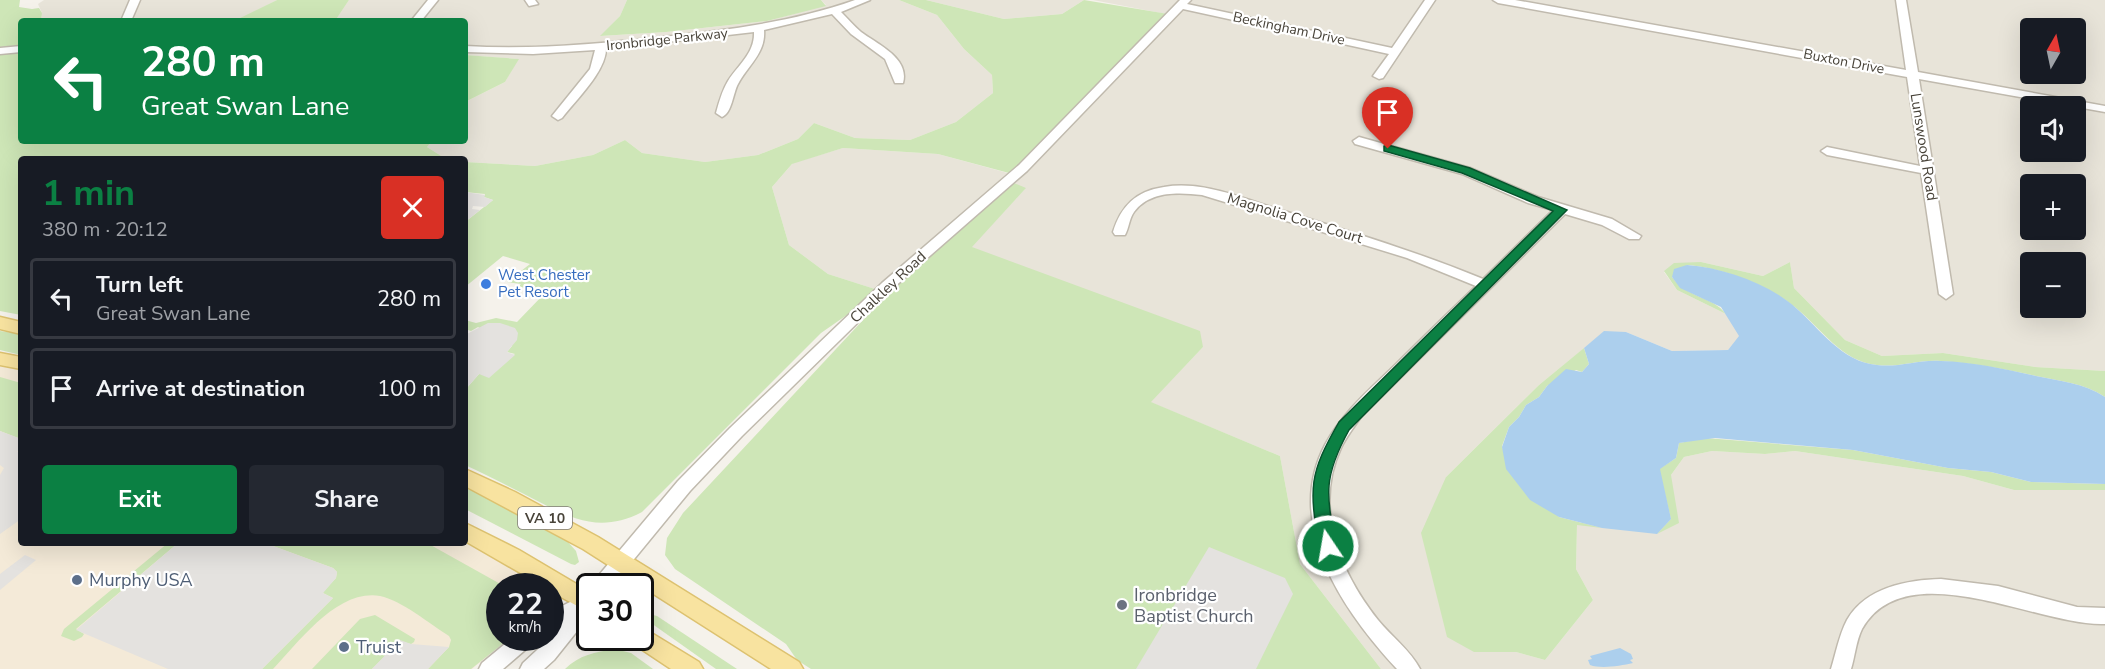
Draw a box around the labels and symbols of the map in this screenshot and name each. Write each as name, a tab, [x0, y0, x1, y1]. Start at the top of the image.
street label: Beckingham Drive	[1231, 7, 1347, 50]
north arrow	[2020, 18, 2086, 84]
street label: Ironbridge Parkway	[605, 24, 730, 55]
street label: Buxton Drive	[1802, 44, 1886, 79]
pin	[1362, 87, 1413, 149]
street label: Lunswood Road	[1906, 92, 1942, 202]
street label: Magnolia Cove Court	[1225, 188, 1366, 248]
street label: Chalkley Road	[846, 247, 930, 327]
place label: West Chester Pet Resort	[498, 265, 591, 302]
marker: West Chester Pet Resort	[479, 277, 493, 291]
road number: VA 10	[518, 507, 572, 529]
position arrow	[1296, 514, 1360, 578]
place label: Murphy USA	[89, 568, 193, 592]
marker: Murphy USA	[70, 573, 84, 587]
speed limit sign: 30	[576, 573, 654, 651]
place label: Ironbridge Baptist Church	[1134, 583, 1253, 628]
marker: Ironbridge Baptist Church	[1115, 598, 1129, 612]
place label: Truist	[356, 635, 402, 659]
marker: Truist	[337, 640, 351, 654]

